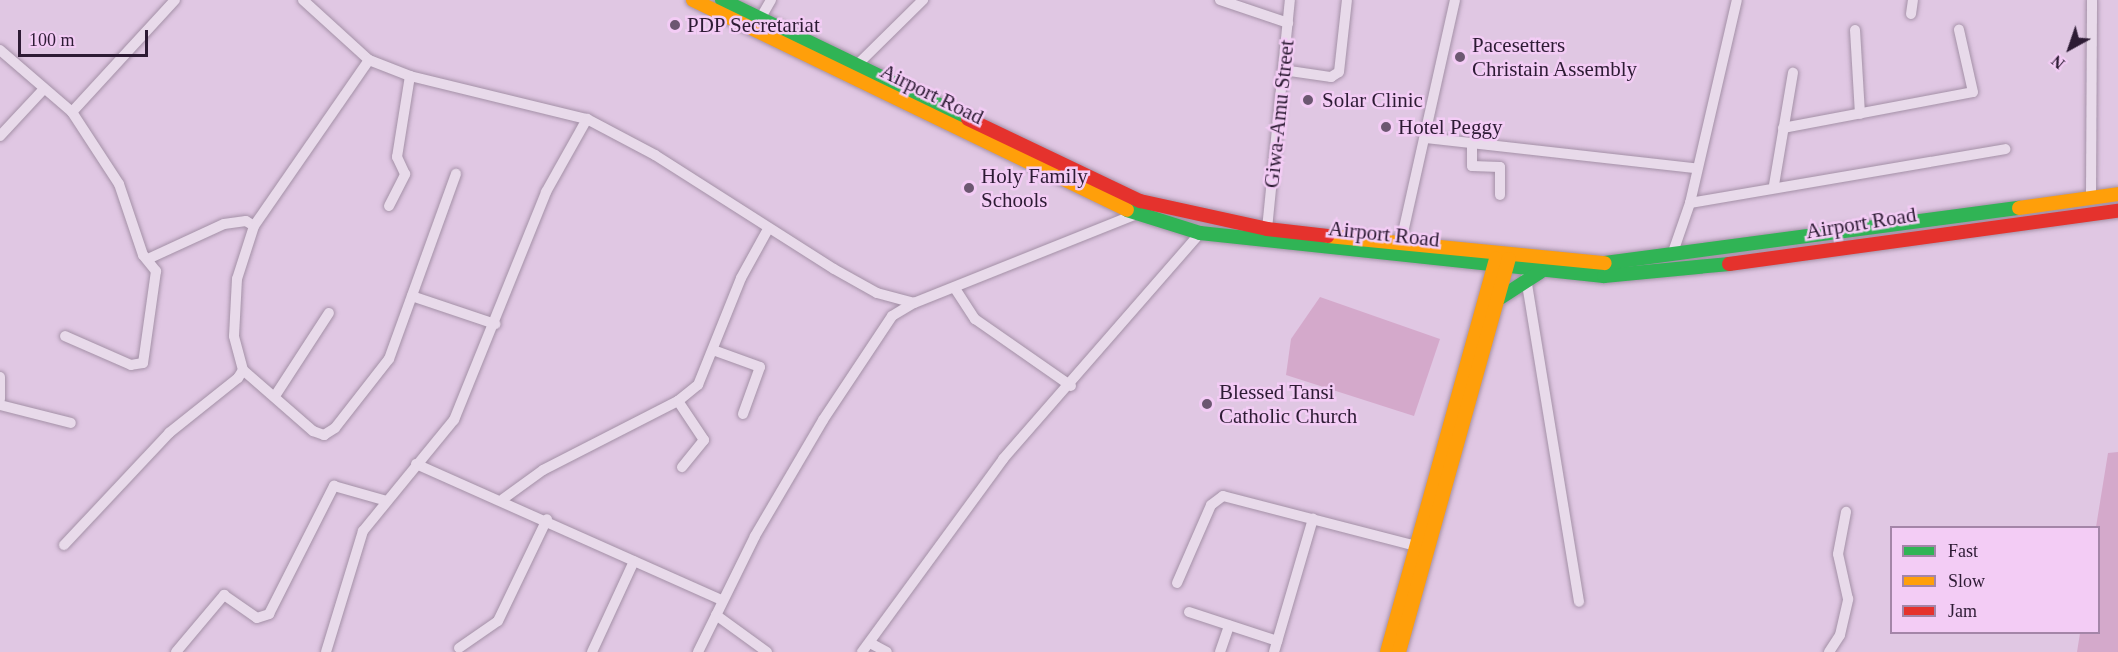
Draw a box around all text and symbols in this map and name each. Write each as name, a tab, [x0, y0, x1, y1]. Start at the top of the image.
place label: PDP Secretariat	[687, 12, 821, 38]
scale bar	[21, 18, 152, 56]
marker: PDP Secretariat	[668, 18, 682, 32]
north arrow	[2040, 18, 2100, 78]
text: 100 m	[29, 30, 75, 50]
place label: Pacesetters Christain Assembly	[1472, 32, 1638, 82]
street label: Giwa-Amu Street	[1259, 39, 1299, 189]
marker: Pacesetters Christain Assembly	[1453, 50, 1467, 64]
text: N	[2048, 52, 2068, 72]
street label: Airport Road	[876, 58, 988, 130]
place label: Solar Clinic	[1322, 87, 1423, 113]
marker: Solar Clinic	[1299, 91, 1317, 109]
place label: Hotel Peggy	[1398, 114, 1502, 140]
marker: Hotel Peggy	[1379, 120, 1393, 134]
place label: Holy Family Schools	[981, 163, 1088, 213]
marker: Holy Family Schools	[962, 181, 976, 195]
street label: Airport Road	[1804, 202, 1918, 244]
street label: Airport Road	[1327, 216, 1441, 252]
place label: Blessed Tansi Catholic Church	[1219, 379, 1357, 429]
marker: Blessed Tansi Catholic Church	[1200, 397, 1214, 411]
legend	[1890, 526, 2100, 634]
text: Fast	[1948, 541, 1978, 561]
text: Slow	[1948, 571, 1985, 591]
text: Jam	[1948, 601, 1977, 621]

